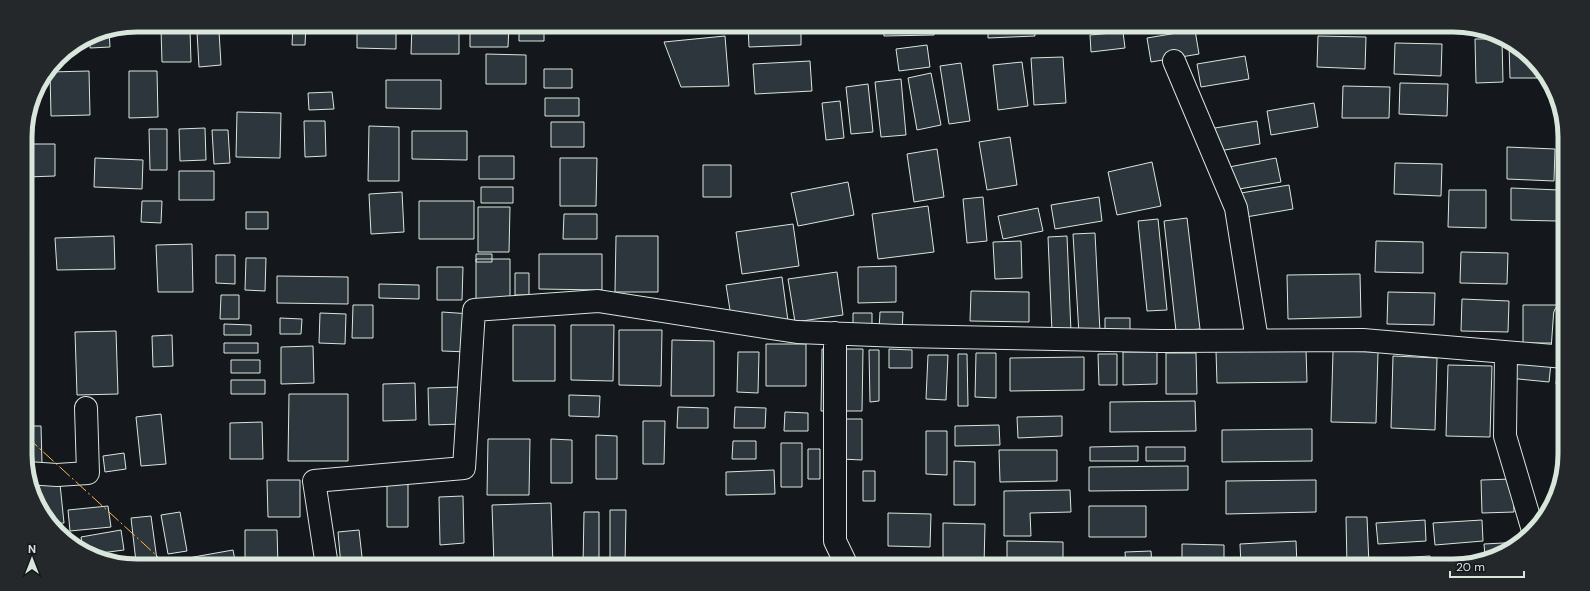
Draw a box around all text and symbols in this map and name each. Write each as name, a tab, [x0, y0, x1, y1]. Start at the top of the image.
north arrow	[12, 539, 52, 579]
text: N	[28, 542, 36, 556]
scale bar	[1450, 553, 1524, 579]
text: 20 m	[1456, 559, 1485, 575]

